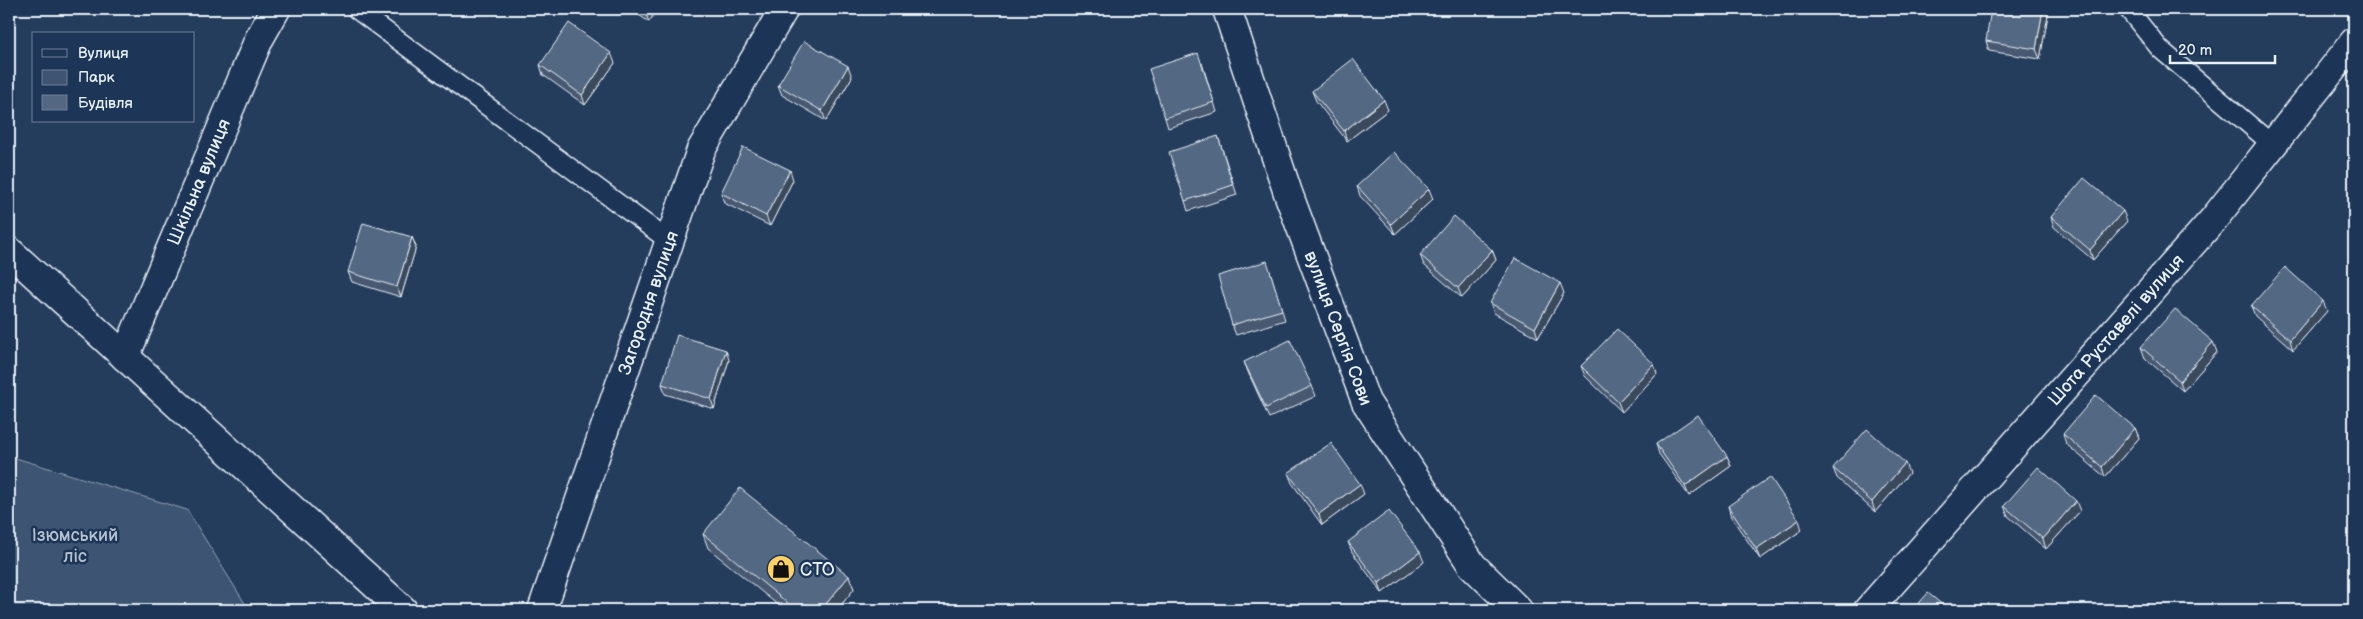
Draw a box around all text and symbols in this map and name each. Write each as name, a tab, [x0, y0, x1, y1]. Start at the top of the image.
legend	[32, 32, 195, 122]
scale bar	[2170, 32, 2276, 64]
text: 20 m	[2178, 41, 2212, 60]
text: Вулиця	[78, 44, 129, 63]
text: Парк	[78, 68, 115, 87]
text: Будівля	[78, 94, 133, 113]
street label: Шкільна вулиця	[163, 116, 235, 248]
street label: Загородня вулиця	[614, 228, 683, 378]
street label: вулиця Сергія Сови	[1300, 248, 1376, 408]
street label: Шота Руставелі вулиця	[2044, 250, 2189, 410]
park label: Ізюмський ліс	[32, 525, 118, 567]
shop icon: СТО	[766, 554, 796, 584]
place label: СТО	[800, 559, 835, 580]

